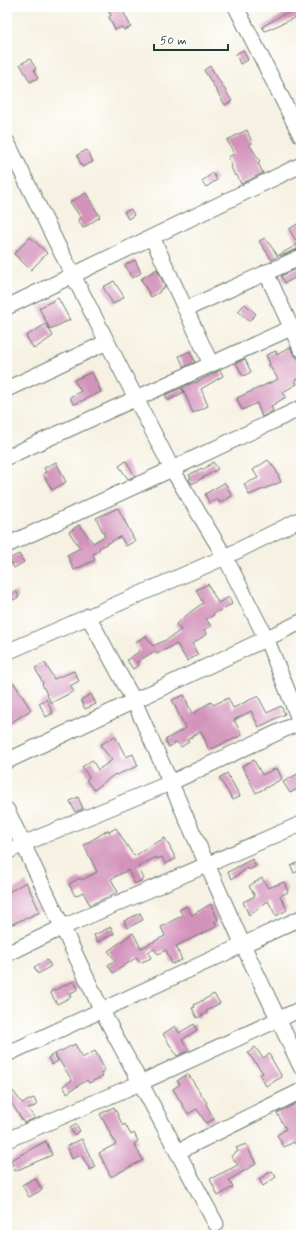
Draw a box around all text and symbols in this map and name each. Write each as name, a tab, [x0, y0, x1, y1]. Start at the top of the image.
scale bar	[154, 26, 228, 52]
text: 50 m	[160, 33, 187, 49]

